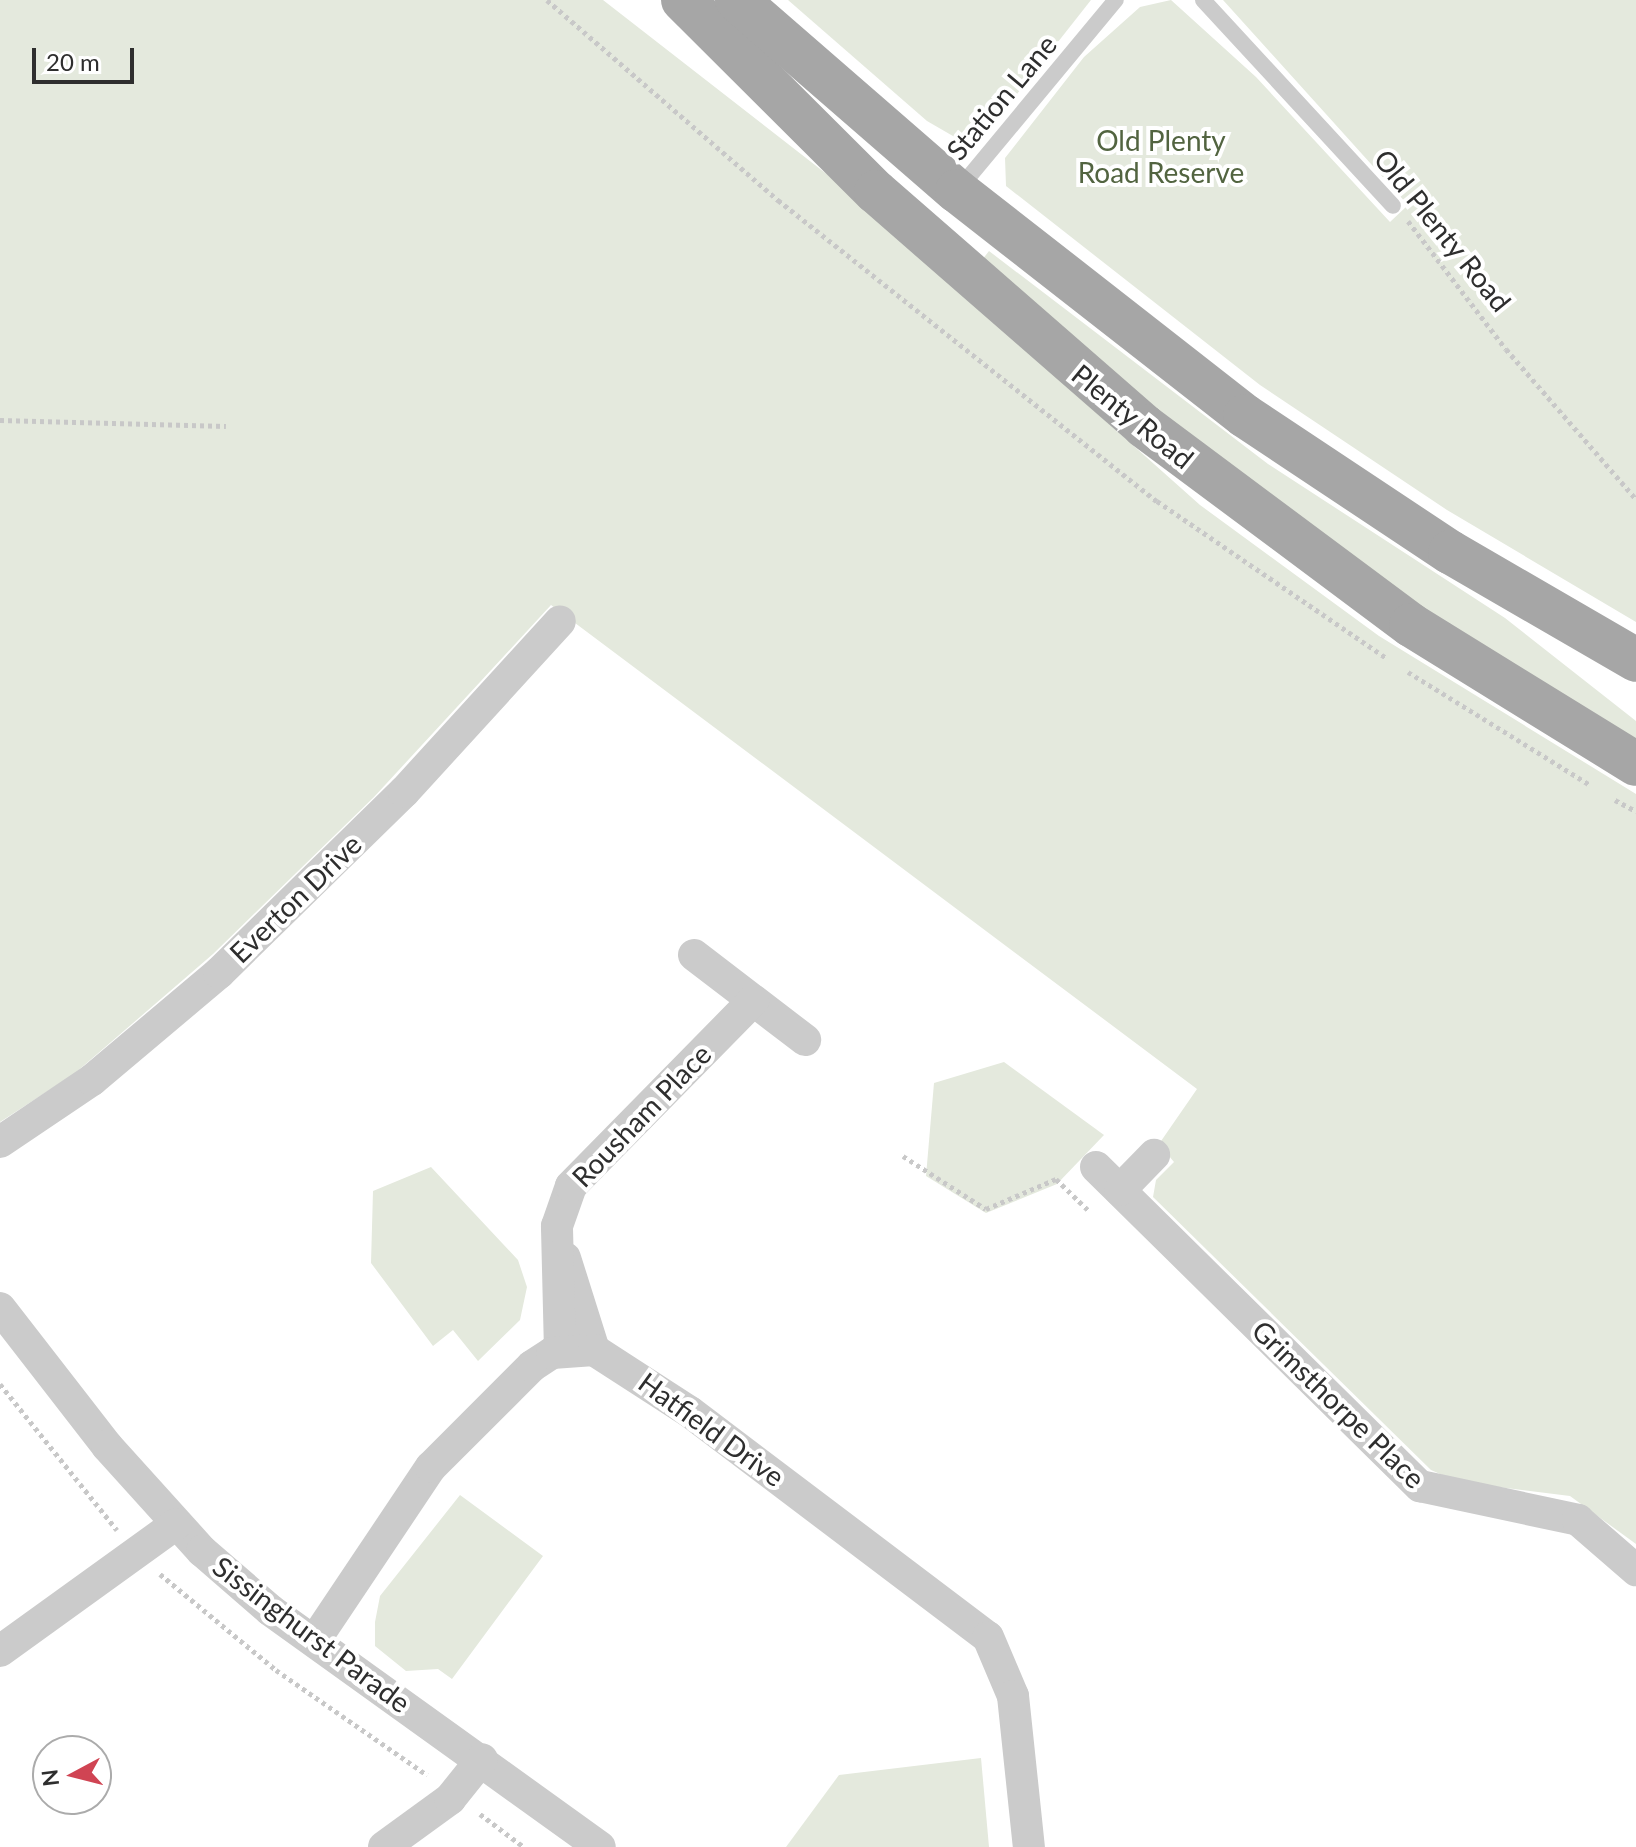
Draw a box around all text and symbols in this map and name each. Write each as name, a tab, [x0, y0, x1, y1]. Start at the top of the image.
street label: Station Lane	[939, 28, 1063, 166]
scale bar	[36, 32, 138, 82]
text: 20 m	[46, 47, 100, 76]
park label: Old Plenty Road Reserve	[1078, 123, 1244, 189]
street label: Old Plenty Road	[1367, 142, 1519, 318]
street label: Plenty Road	[1065, 357, 1201, 475]
street label: Everton Drive	[222, 827, 368, 969]
street label: Rousham Place	[565, 1037, 717, 1193]
street label: Grimsthorpe Place	[1246, 1313, 1432, 1495]
street label: Hatfield Drive	[633, 1365, 791, 1493]
street label: Sissinghurst Parade	[207, 1549, 417, 1719]
north arrow	[32, 1735, 112, 1815]
text: N	[35, 1768, 64, 1788]

